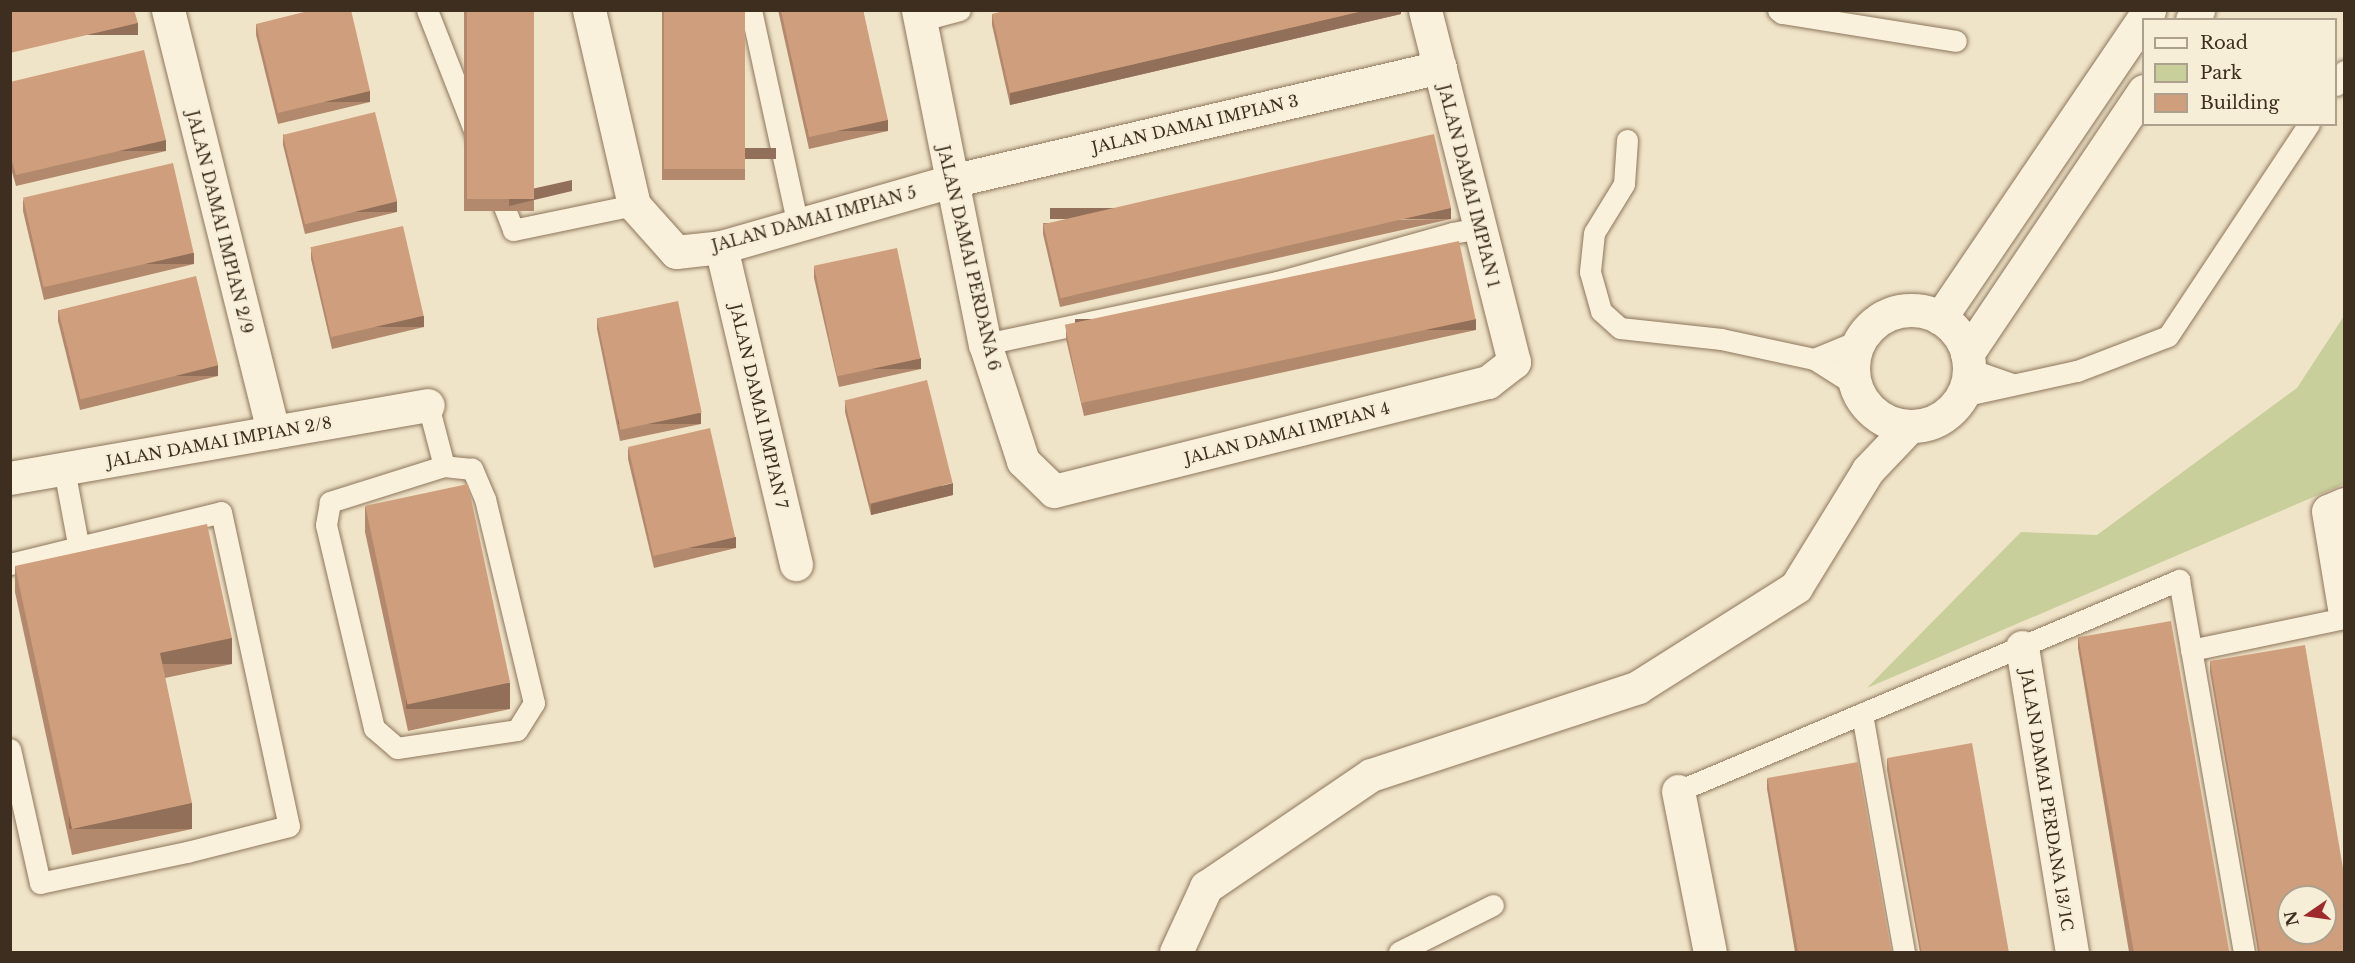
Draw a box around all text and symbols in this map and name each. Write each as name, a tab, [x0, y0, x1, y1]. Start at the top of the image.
legend	[2142, 18, 2337, 126]
text: Road	[2200, 32, 2248, 54]
text: Park	[2200, 62, 2242, 84]
street label: JALAN DAMAI IMPIAN 1	[1434, 82, 1504, 290]
street label: JALAN DAMAI IMPIAN 3	[1090, 91, 1300, 157]
text: Building	[2200, 92, 2279, 114]
street label: JALAN DAMAI IMPIAN 2/9	[183, 108, 257, 336]
street label: JALAN DAMAI PERDANA 6	[934, 143, 1004, 373]
street label: JALAN DAMAI IMPIAN 5	[710, 182, 918, 256]
street label: JALAN DAMAI IMPIAN 7	[726, 302, 792, 510]
street label: JALAN DAMAI IMPIAN 4	[1182, 398, 1392, 468]
street label: JALAN DAMAI IMPIAN 2/8	[105, 413, 333, 471]
street label: JALAN DAMAI PERDANA 13/1C	[2017, 667, 2077, 933]
north arrow	[2277, 885, 2337, 945]
text: N	[2280, 909, 2303, 928]

